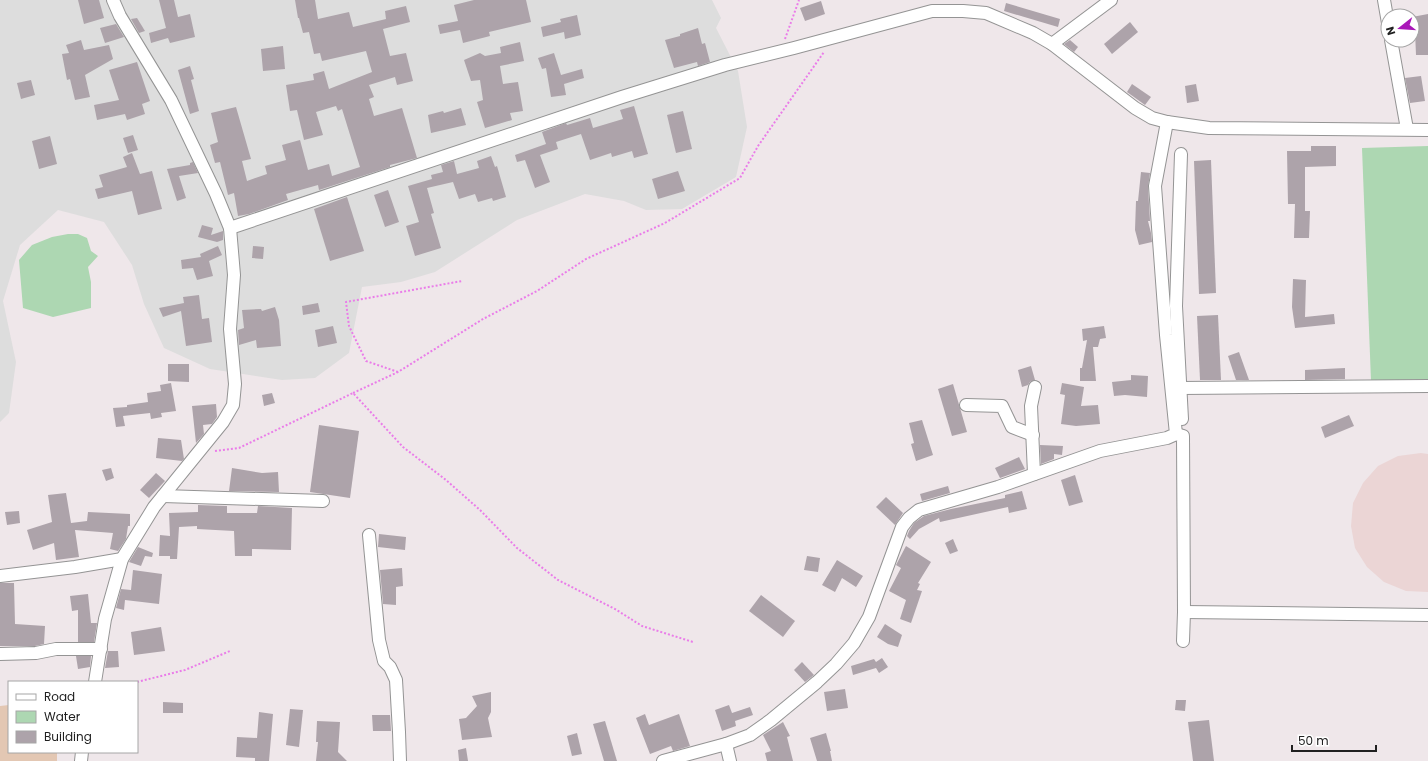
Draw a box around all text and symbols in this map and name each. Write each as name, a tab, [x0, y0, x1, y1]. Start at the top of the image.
north arrow	[1380, 8, 1420, 48]
text: N	[1382, 25, 1399, 37]
legend	[8, 681, 138, 753]
text: Road	[44, 688, 75, 705]
text: Water	[44, 708, 81, 725]
scale bar	[1292, 727, 1376, 753]
text: Building	[44, 728, 92, 745]
text: 50 m	[1298, 732, 1329, 749]

